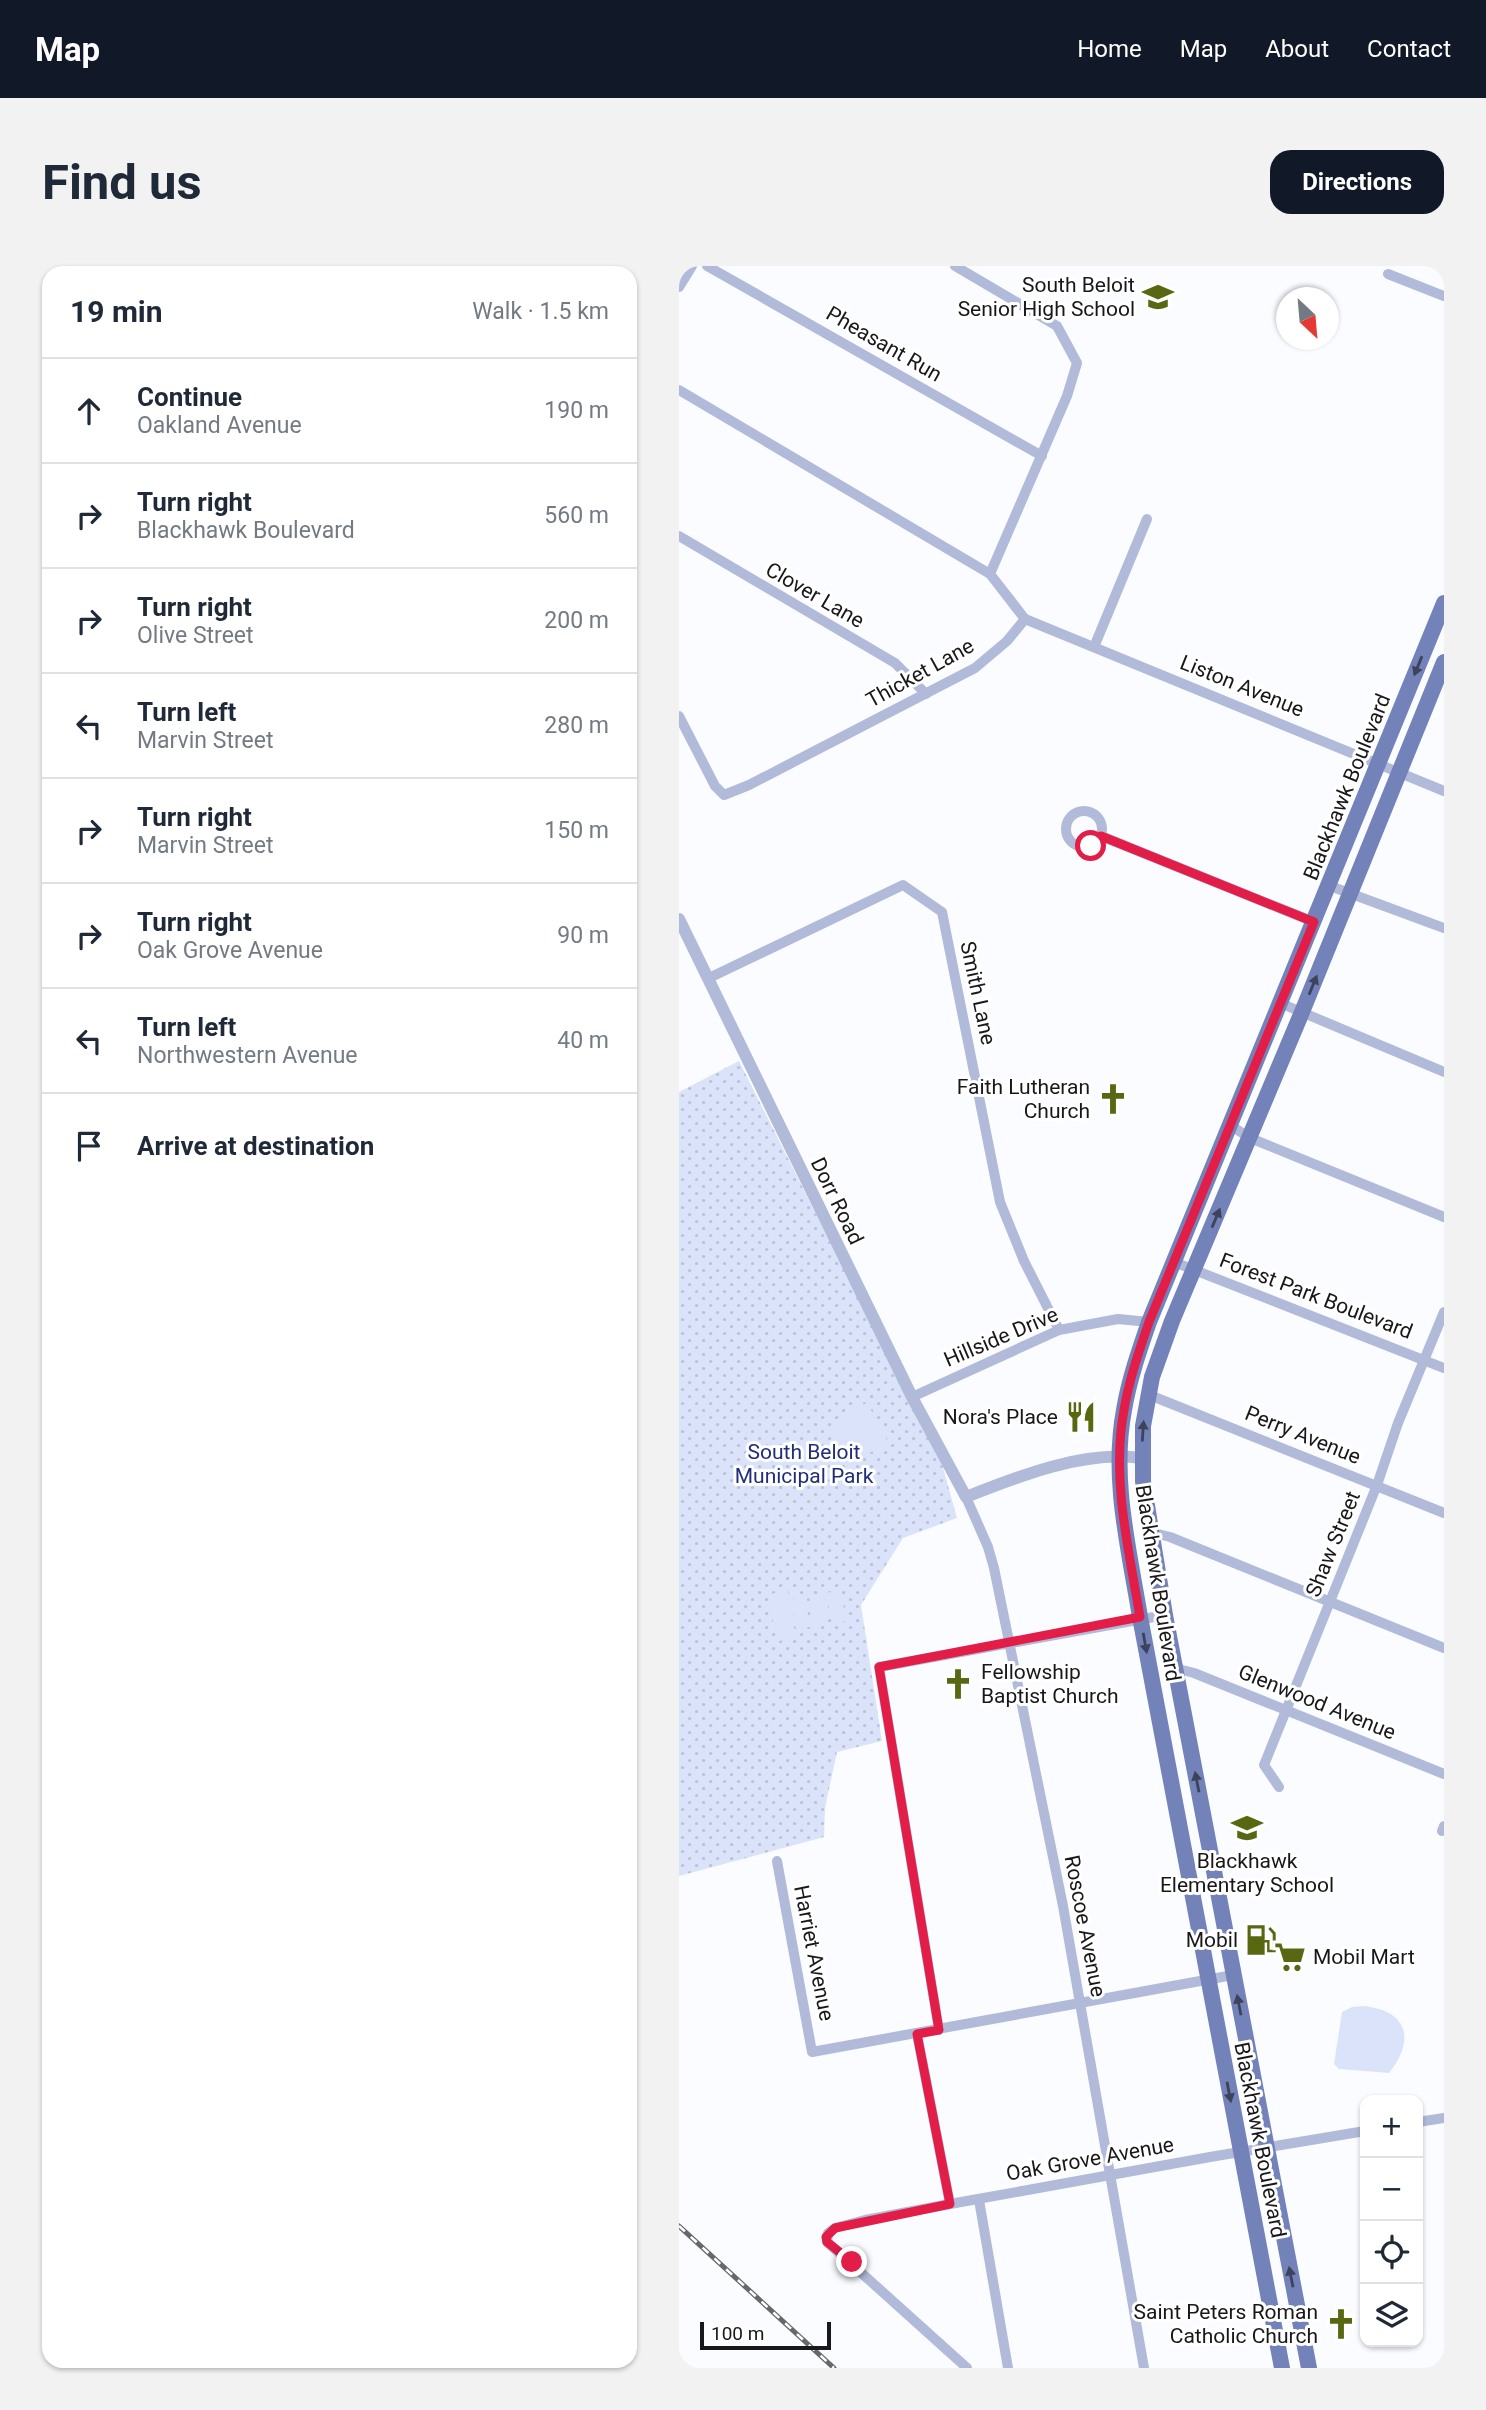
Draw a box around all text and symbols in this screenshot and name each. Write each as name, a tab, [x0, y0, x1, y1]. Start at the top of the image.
text: Map	[35, 30, 100, 69]
text: Home	[1077, 35, 1142, 63]
text: Map	[1180, 35, 1227, 63]
text: About	[1265, 35, 1329, 63]
text: Contact	[1367, 35, 1451, 63]
button: Directions	[1270, 150, 1444, 214]
text: Find us	[42, 154, 202, 211]
place label: South Beloit Senior High School	[958, 273, 1135, 321]
school or university icon: South Beloit Senior High School	[1141, 280, 1175, 314]
north arrow	[1276, 287, 1339, 350]
text: 19 min	[70, 294, 163, 329]
text: Walk · 1.5 km	[472, 298, 609, 325]
street label: Pheasant Run	[822, 301, 946, 387]
text: Continue	[137, 382, 242, 412]
icon: ahead	[70, 392, 108, 430]
text: 190 m	[544, 397, 609, 424]
text: Oakland Avenue	[137, 412, 302, 439]
text: Turn right	[137, 487, 252, 517]
icon: right	[70, 497, 108, 535]
text: 560 m	[544, 502, 609, 529]
text: Blackhawk Boulevard	[137, 517, 355, 544]
street label: Clover Lane	[762, 557, 868, 633]
text: Turn right	[137, 592, 252, 622]
icon: right	[70, 602, 108, 640]
text: 200 m	[544, 607, 609, 634]
text: Olive Street	[137, 622, 254, 649]
street label: Thicket Lane	[862, 634, 978, 712]
street label: Liston Avenue	[1177, 650, 1307, 722]
one-way arrow	[1413, 656, 1424, 677]
street label: Blackhawk Boulevard	[1299, 690, 1395, 884]
text: Turn left	[137, 697, 236, 727]
icon: left	[70, 707, 108, 745]
text: 280 m	[544, 712, 609, 739]
text: Marvin Street	[137, 727, 273, 754]
text: Turn right	[137, 802, 252, 832]
icon: right	[70, 812, 108, 850]
text: 150 m	[544, 817, 609, 844]
route start	[1075, 830, 1106, 861]
text: Marvin Street	[137, 832, 273, 859]
text: Turn right	[137, 907, 252, 937]
icon: right	[70, 917, 108, 955]
text: 90 m	[557, 922, 609, 949]
text: Oak Grove Avenue	[137, 937, 323, 964]
street label: Smith Lane	[955, 939, 1001, 1047]
one-way arrow	[1307, 974, 1318, 995]
text: Turn left	[137, 1012, 236, 1042]
icon: left	[70, 1022, 108, 1060]
text: 40 m	[557, 1027, 609, 1054]
text: Northwestern Avenue	[137, 1042, 358, 1069]
place label: Faith Lutheran Church	[957, 1075, 1090, 1123]
church icon: Faith Lutheran Church	[1096, 1082, 1130, 1116]
icon: arrive	[70, 1127, 108, 1165]
text: Arrive at destination	[137, 1131, 374, 1161]
street label: Dorr Road	[806, 1154, 868, 1248]
one-way arrow	[1211, 1207, 1222, 1228]
street label: Forest Park Boulevard	[1216, 1248, 1416, 1344]
street label: Hillside Drive	[940, 1302, 1062, 1372]
restaurant icon: Nora's Place	[1064, 1400, 1098, 1434]
street label: Perry Avenue	[1242, 1401, 1364, 1469]
place label: Nora's Place	[943, 1405, 1058, 1429]
one-way arrow	[1138, 1420, 1149, 1442]
park label: South Beloit Municipal Park	[735, 1440, 874, 1488]
street label: Blackhawk Boulevard	[1131, 1483, 1185, 1683]
street label: Shaw Street	[1301, 1488, 1365, 1600]
one-way arrow	[1140, 1632, 1151, 1654]
street label: Glenwood Avenue	[1235, 1659, 1399, 1745]
place label: Fellowship Baptist Church	[981, 1660, 1118, 1708]
church icon: Fellowship Baptist Church	[941, 1667, 975, 1701]
one-way arrow	[1191, 1771, 1202, 1793]
school or university icon: Blackhawk Elementary School	[1230, 1811, 1264, 1845]
place label: Blackhawk Elementary School	[1160, 1849, 1334, 1897]
street label: Roscoe Avenue	[1060, 1853, 1110, 1999]
street label: Harriet Avenue	[789, 1883, 839, 2023]
fuel station icon: Mobil	[1244, 1923, 1278, 1957]
place label: Mobil	[1186, 1928, 1238, 1952]
supermarket icon: Mobil Mart	[1273, 1940, 1307, 1974]
place label: Mobil Mart	[1313, 1945, 1415, 1969]
one-way arrow	[1234, 1994, 1245, 2016]
street label: Blackhawk Boulevard	[1229, 2040, 1291, 2240]
one-way arrow	[1224, 2081, 1235, 2103]
map controls	[1360, 2095, 1423, 2347]
button: +	[1360, 2095, 1423, 2158]
street label: Oak Grove Avenue	[1004, 2132, 1176, 2186]
button: −	[1360, 2158, 1423, 2221]
button: locate	[1360, 2221, 1423, 2284]
route end	[836, 2246, 867, 2277]
one-way arrow	[1286, 2266, 1297, 2288]
button: layers	[1360, 2284, 1423, 2347]
place label: Saint Peters Roman Catholic Church	[1134, 2300, 1318, 2348]
church icon: Saint Peters Roman Catholic Church	[1324, 2307, 1358, 2341]
scale bar	[700, 2319, 831, 2351]
text: 100 m	[711, 2322, 764, 2345]

